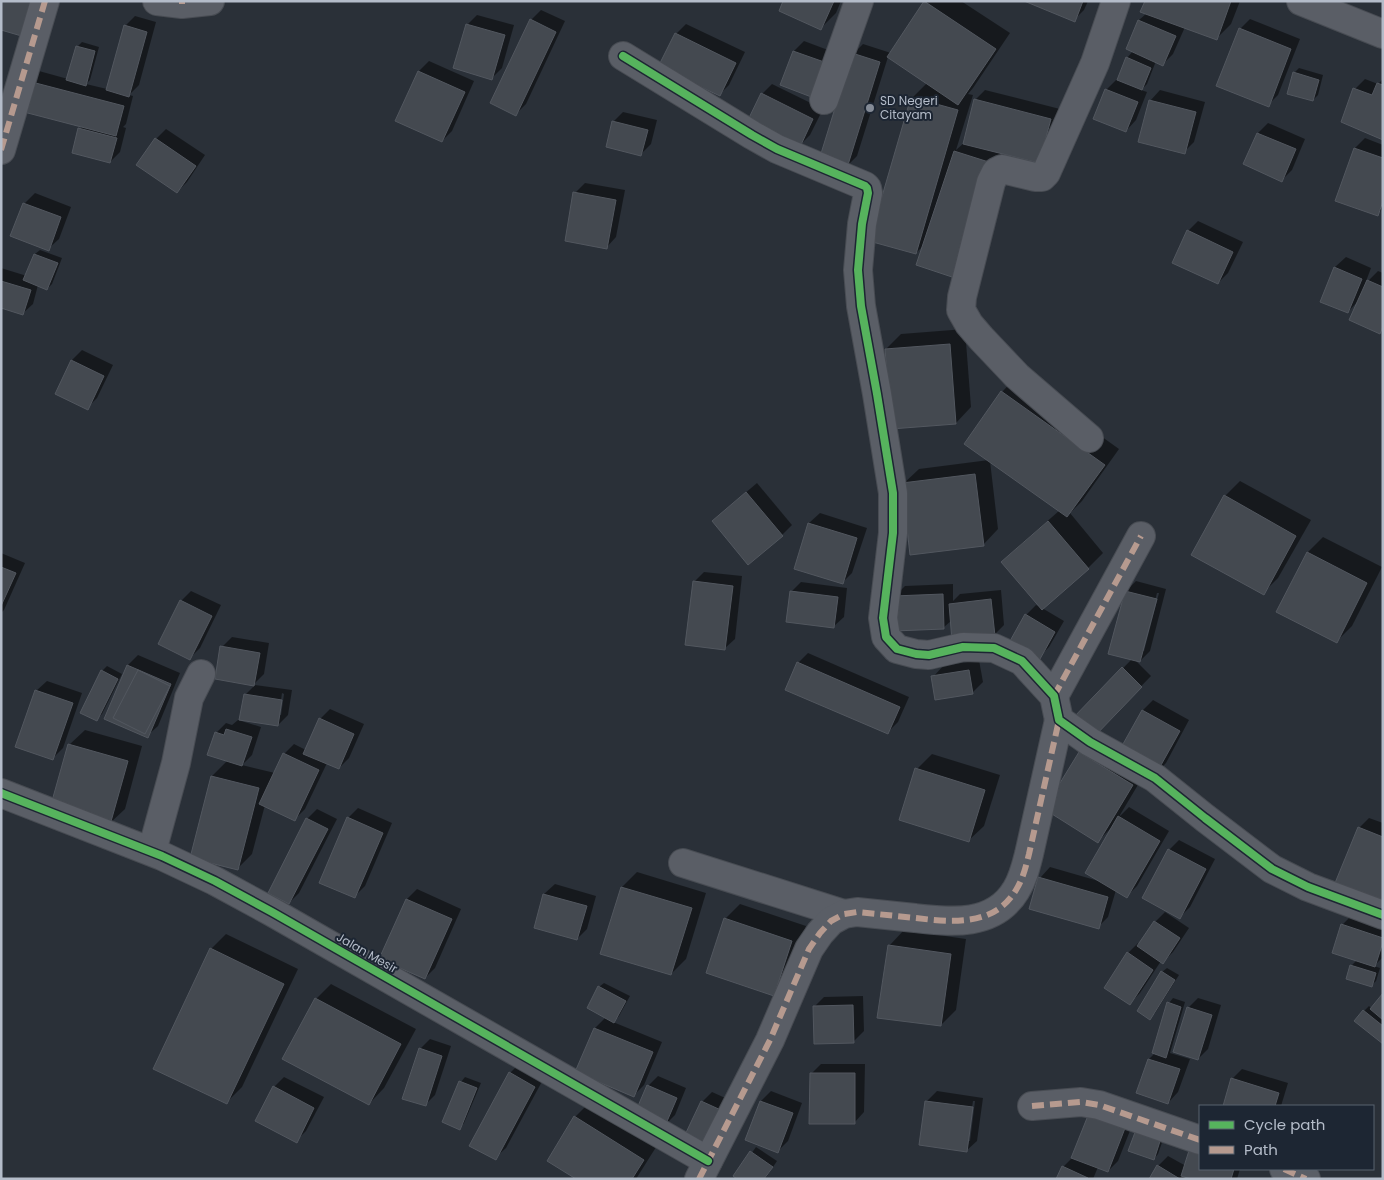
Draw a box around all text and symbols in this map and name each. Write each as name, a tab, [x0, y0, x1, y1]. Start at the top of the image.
place label: SD Negeri Citayam	[880, 92, 938, 123]
marker: SD Negeri Citayam	[864, 102, 876, 114]
street label: Jalan Mesir	[334, 928, 401, 977]
legend	[1199, 1105, 1374, 1170]
text: Cycle path	[1244, 1114, 1325, 1135]
text: Path	[1244, 1139, 1278, 1160]

